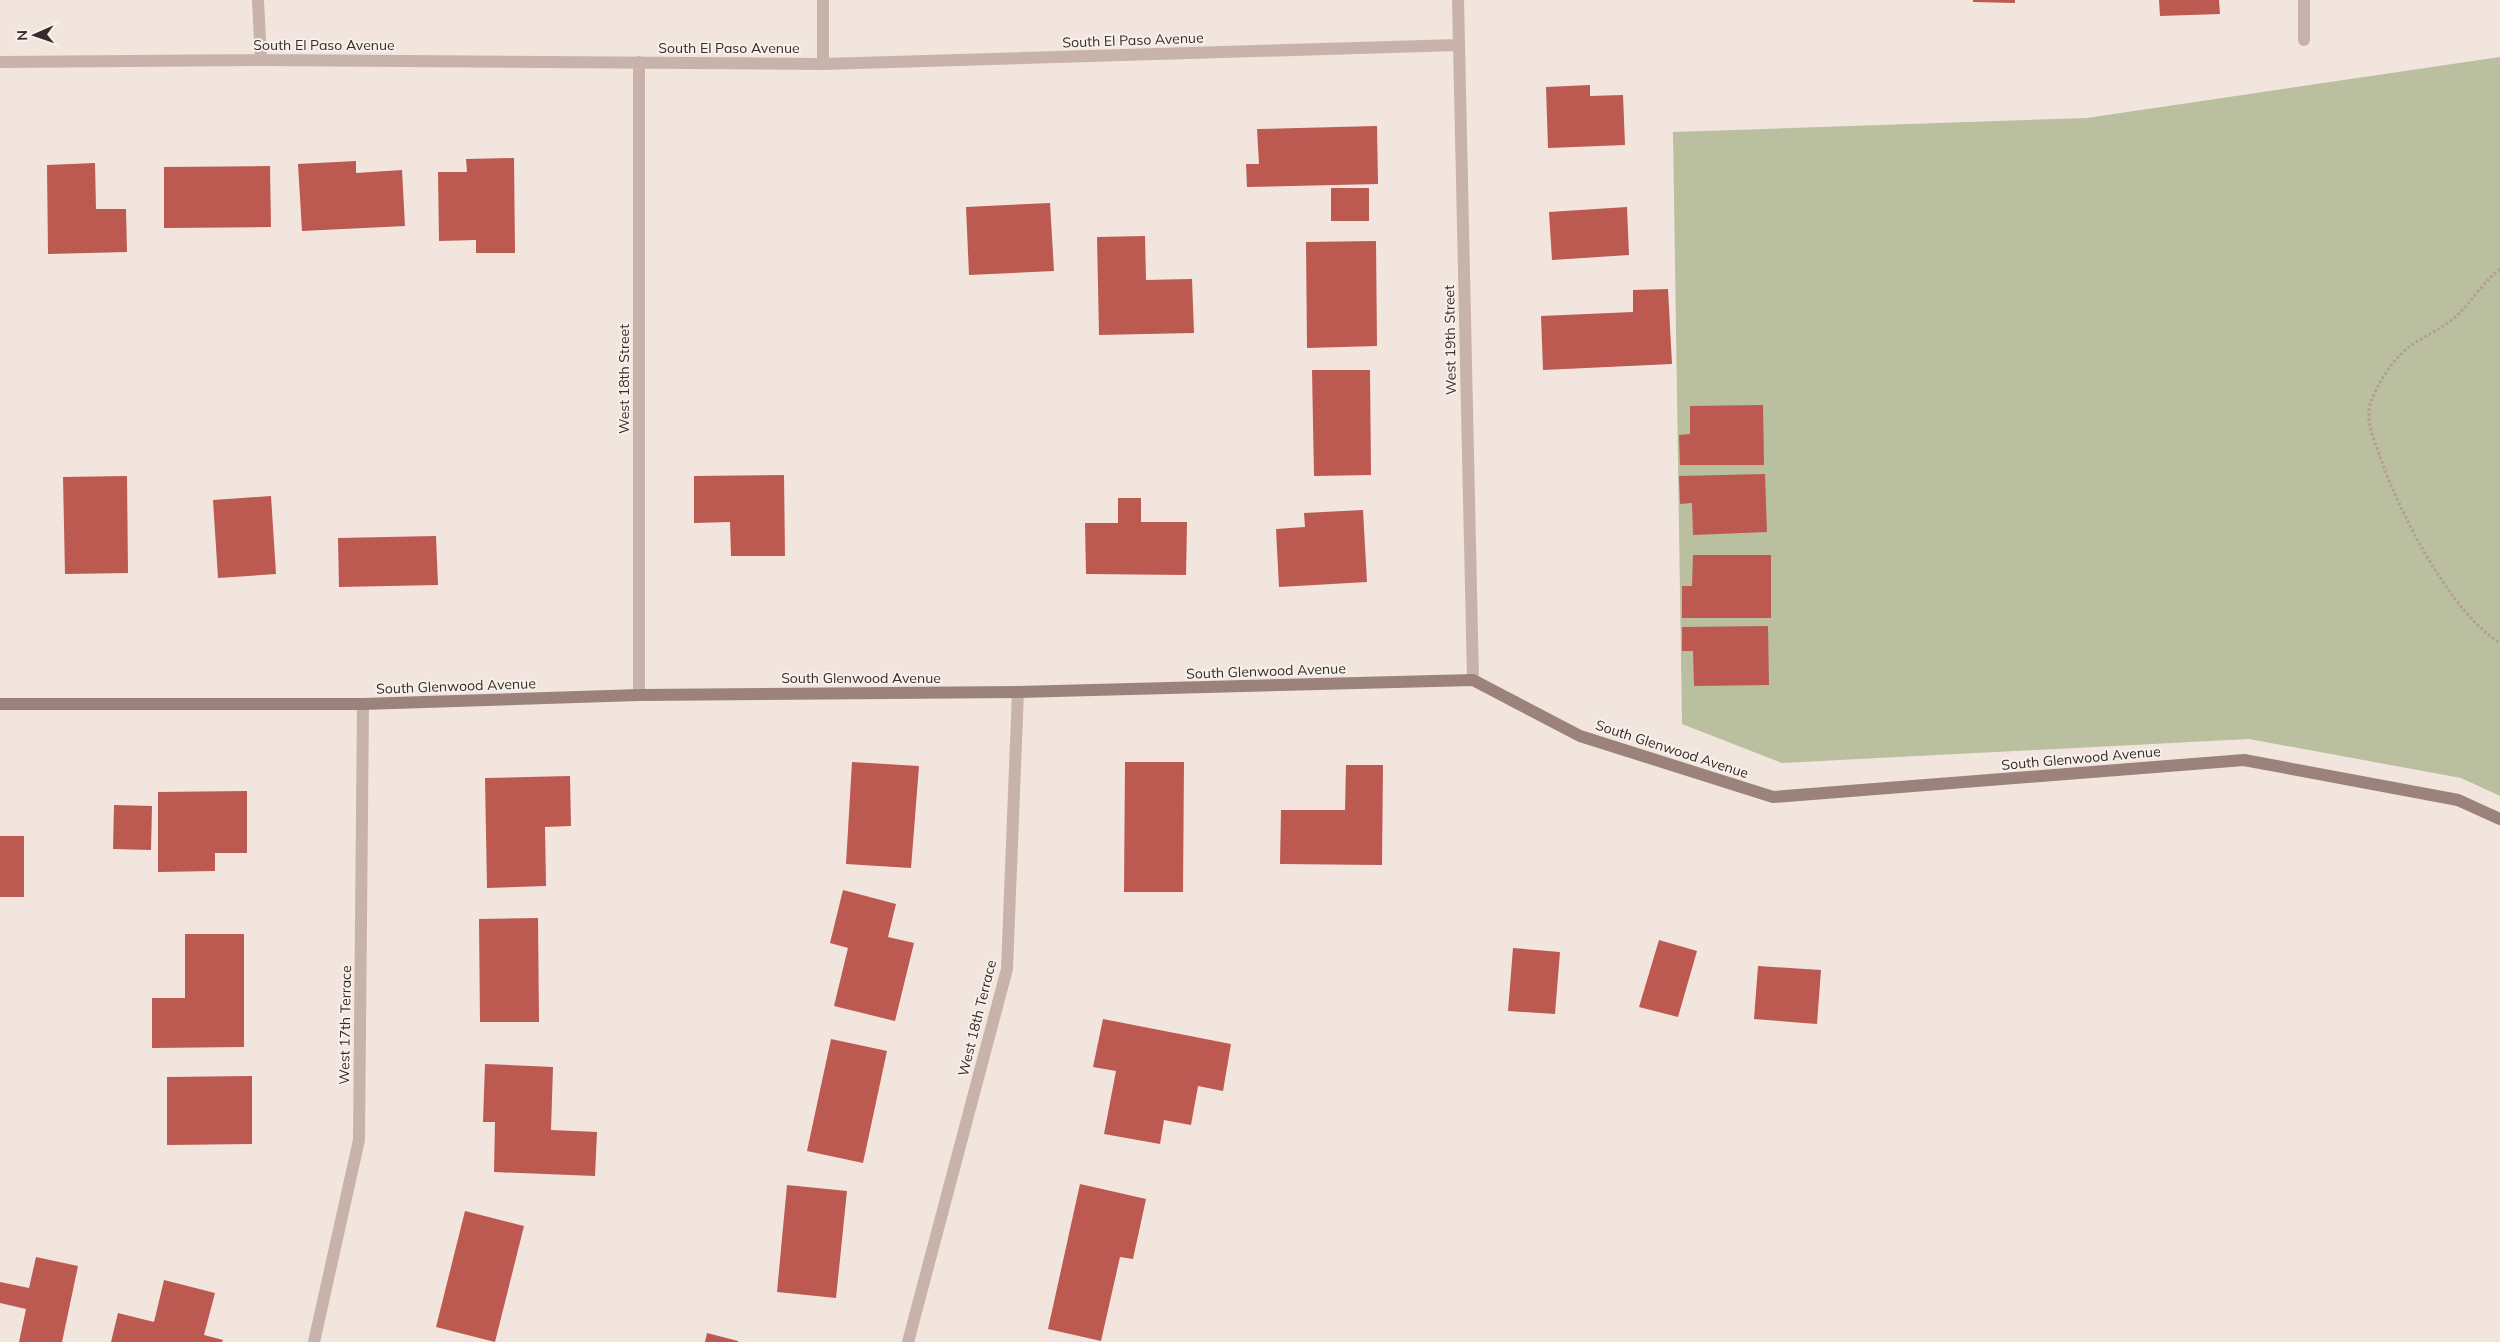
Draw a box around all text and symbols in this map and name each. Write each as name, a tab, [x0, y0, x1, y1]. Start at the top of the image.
north arrow	[10, 10, 60, 60]
street label: South El Paso Avenue	[1062, 29, 1204, 51]
text: N	[13, 30, 31, 41]
street label: South El Paso Avenue	[253, 36, 395, 54]
street label: South El Paso Avenue	[658, 39, 800, 57]
street label: West 19th Street	[1440, 285, 1460, 395]
street label: West 18th Street	[615, 324, 633, 434]
street label: South Glenwood Avenue	[1186, 659, 1346, 683]
street label: South Glenwood Avenue	[781, 669, 941, 687]
street label: South Glenwood Avenue	[376, 674, 536, 698]
street label: South Glenwood Avenue	[1593, 716, 1751, 782]
street label: South Glenwood Avenue	[2001, 742, 2161, 774]
street label: West 18th Terrace	[954, 958, 1000, 1078]
street label: West 17th Terrace	[335, 965, 355, 1085]

